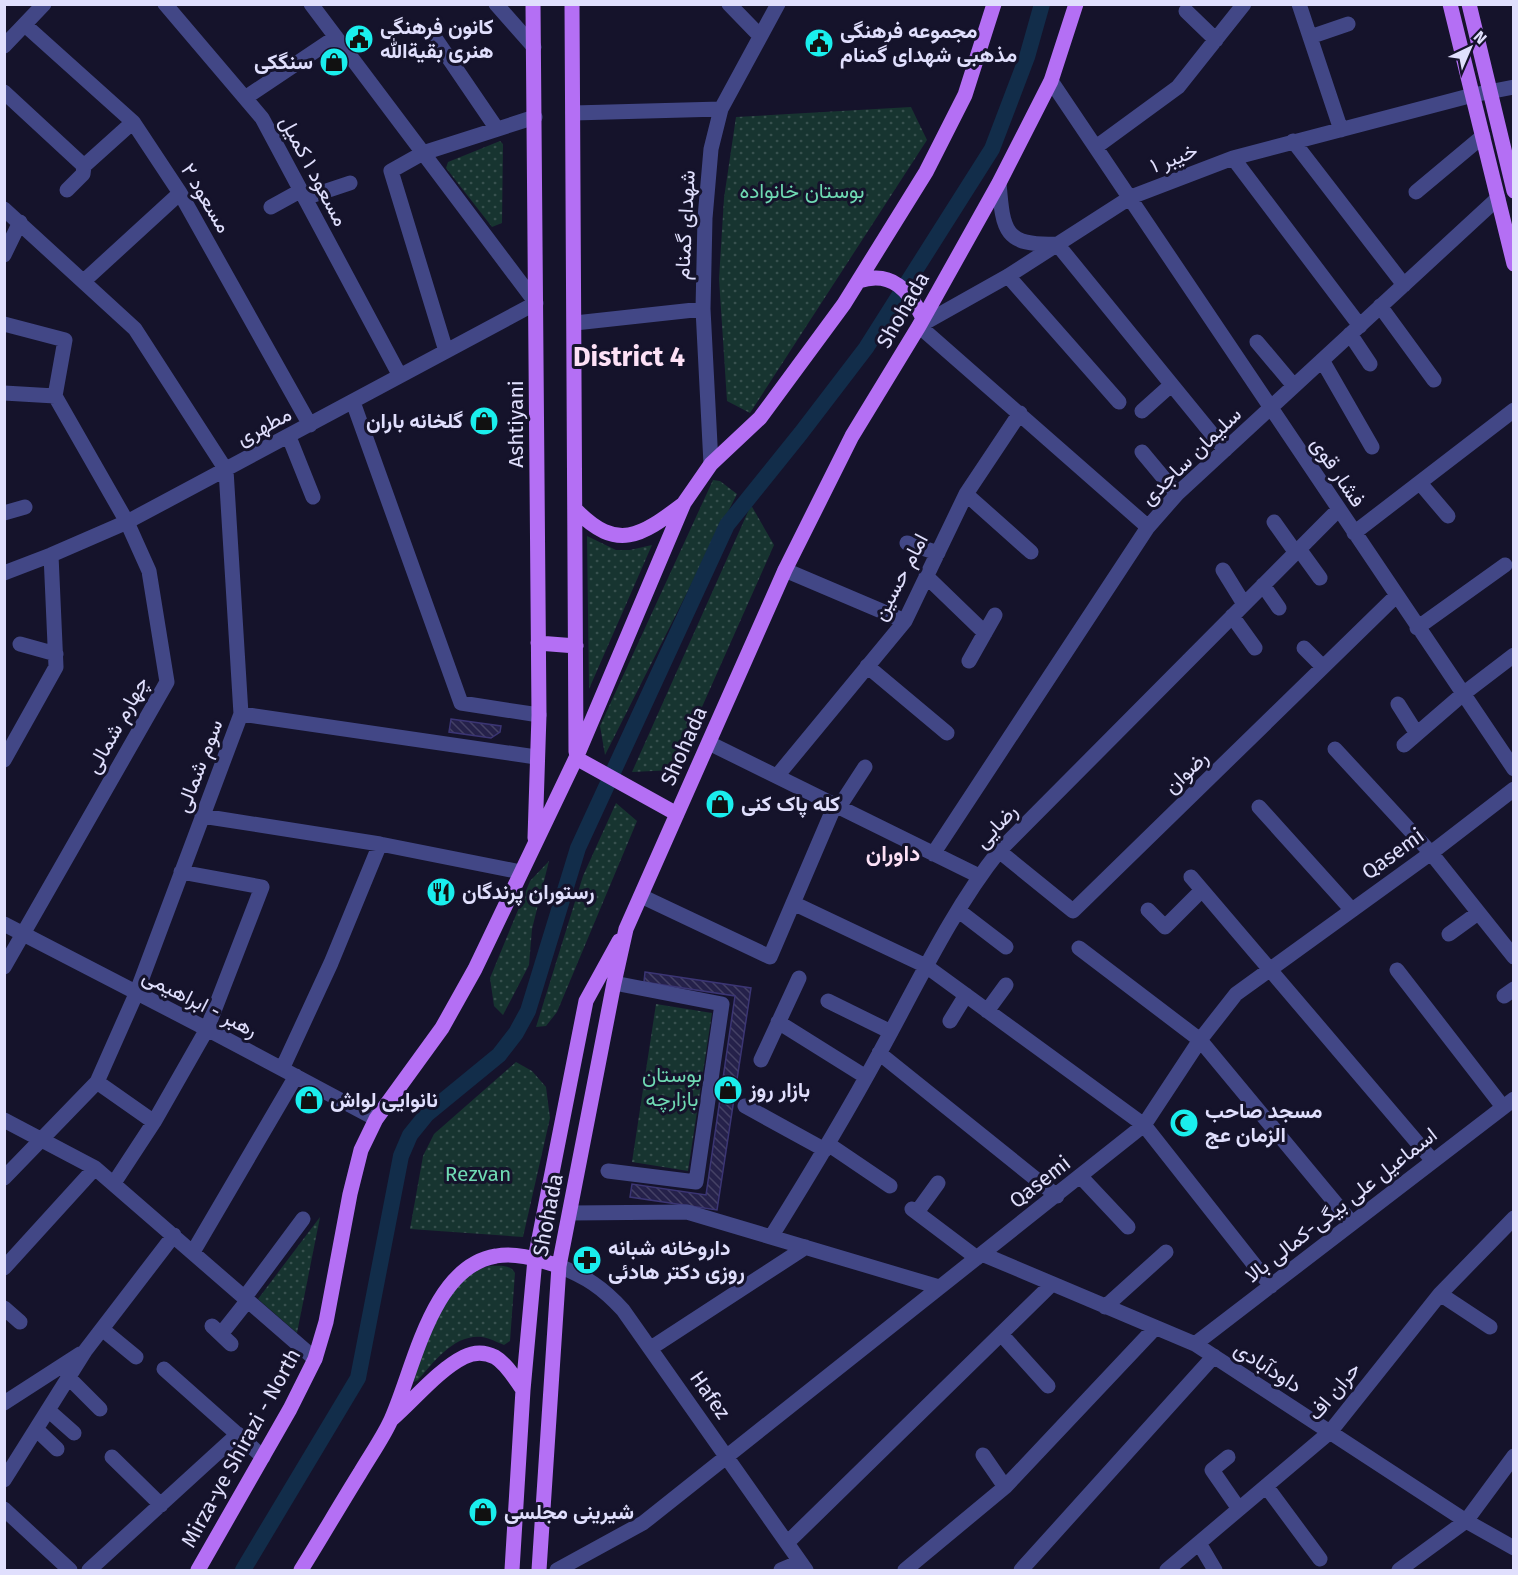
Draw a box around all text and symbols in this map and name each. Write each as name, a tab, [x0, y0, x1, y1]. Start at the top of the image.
place label: کانون فرهنگی هنری بقیةالله	[380, 14, 494, 64]
place label: مجموعه فرهنگی مذهبی شهدای گمنام	[840, 18, 1017, 69]
north arrow	[1440, 18, 1500, 78]
public building icon: کانون فرهنگی هنری بقیةالله	[343, 23, 375, 55]
public building icon: مجموعه فرهنگی مذهبی شهدای گمنام	[803, 27, 835, 59]
text: N	[1470, 27, 1490, 48]
shop icon: سنگکی	[318, 46, 350, 78]
place label: سنگکی	[254, 49, 313, 75]
street label: مسعود ۱ کمیل	[274, 111, 354, 231]
street label: خیبر ۱	[1147, 137, 1201, 179]
street label: مسعود ۲	[175, 158, 237, 238]
street label: شهدای گمنام	[669, 169, 702, 281]
park label: بوستان خانواده	[739, 178, 865, 204]
street label: Shohada	[871, 267, 935, 353]
district label: District 4	[573, 341, 685, 373]
street label: Ashtiyani	[503, 380, 529, 468]
street label: مطهری	[232, 401, 296, 451]
street label: سلیمان ساجدی	[1135, 401, 1247, 511]
shop icon: گلخانه باران	[468, 405, 500, 437]
place label: گلخانه باران	[366, 408, 463, 434]
street label: فشار قوی	[1305, 432, 1371, 512]
street label: امام حسین	[866, 529, 935, 625]
street label: چهارم شمالی	[80, 672, 155, 779]
street label: Shohada	[655, 702, 713, 790]
street label: سوم شمالی	[169, 716, 230, 817]
street label: رضوان	[1158, 745, 1214, 799]
shop icon: کله پاک کنی	[704, 788, 736, 820]
place label: کله پاک کنی	[741, 791, 840, 818]
street label: رضایی	[969, 798, 1023, 854]
street label: Qasemi	[1357, 823, 1429, 885]
district label: داوران	[866, 840, 920, 867]
restaurant icon: رستوران پرندگان	[425, 876, 457, 908]
place label: رستوران پرندگان	[462, 879, 595, 906]
street label: رهبر - ابراهیمی	[138, 963, 262, 1043]
park label: بوستان بازارچه	[642, 1062, 702, 1113]
shop icon: بازار روز	[712, 1074, 744, 1106]
place label: بازار روز	[748, 1077, 810, 1103]
shop icon: نانوایی لواش	[293, 1084, 325, 1116]
place label: نانوایی لواش	[330, 1087, 438, 1113]
place label: مسجد صاحب الزمان عج	[1205, 1098, 1322, 1149]
mosque icon: مسجد صاحب الزمان عج	[1168, 1107, 1200, 1139]
street label: اسماعیل علی بیگی-کمالی بالا	[1240, 1122, 1442, 1288]
street label: Qasemi	[1004, 1150, 1076, 1214]
park label: Rezvan	[445, 1161, 511, 1187]
street label: Shohada	[527, 1171, 569, 1259]
place label: داروخانه شبانه روزی دکتر هادئی	[608, 1235, 745, 1285]
pharmacy icon: داروخانه شبانه روزی دکتر هادئی	[571, 1244, 603, 1276]
street label: داودآبادی	[1229, 1335, 1307, 1399]
street label: Mirza-ye Shirazi - North	[175, 1344, 307, 1552]
street label: حران اف	[1302, 1356, 1366, 1426]
street label: Hafez	[684, 1366, 736, 1424]
shop icon: شیرینی مجلسی	[467, 1496, 499, 1528]
place label: شیرینی مجلسی	[504, 1499, 634, 1525]

